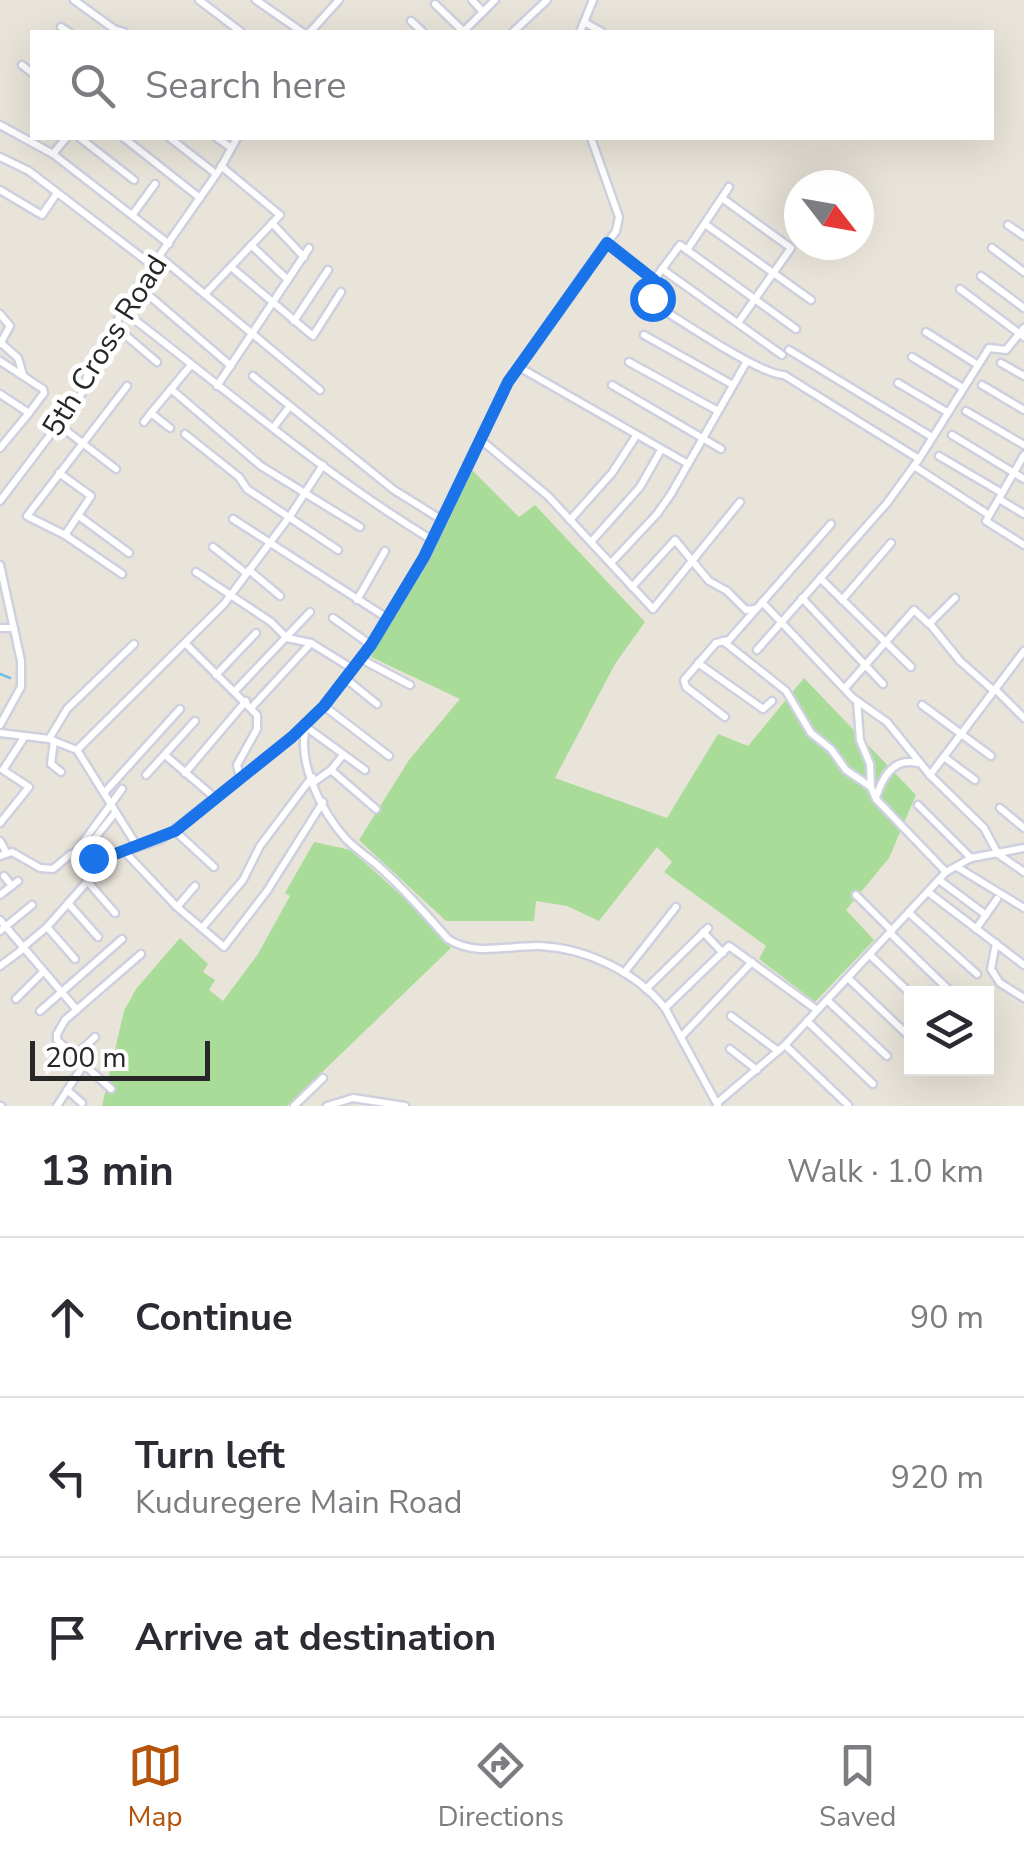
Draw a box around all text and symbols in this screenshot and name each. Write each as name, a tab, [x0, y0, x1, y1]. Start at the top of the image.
search box	[30, 30, 994, 140]
icon: search	[65, 58, 120, 113]
text: Search here	[145, 60, 346, 111]
north arrow	[784, 170, 874, 260]
street label: 5th Cross Road	[33, 247, 177, 445]
route start	[630, 276, 676, 322]
route end	[71, 836, 117, 882]
map controls	[904, 986, 994, 1076]
button: layers	[904, 986, 994, 1076]
scale bar	[30, 1036, 210, 1080]
text: 200 m	[45, 1039, 127, 1077]
text: 13 min	[40, 1143, 174, 1200]
text: Walk · 1.0 km	[787, 1150, 984, 1193]
icon: ahead	[40, 1290, 95, 1345]
text: Continue	[135, 1292, 293, 1343]
text: 90 m	[910, 1296, 984, 1339]
text: Turn left	[135, 1430, 285, 1481]
icon: left	[40, 1450, 95, 1505]
text: 920 m	[891, 1456, 984, 1499]
text: Kuduregere Main Road	[135, 1481, 462, 1524]
icon: arrive	[40, 1610, 95, 1665]
text: Arrive at destination	[135, 1612, 496, 1663]
tab: Map	[128, 1738, 183, 1836]
tab: Directions	[438, 1738, 564, 1836]
tab: Saved	[819, 1738, 896, 1836]

